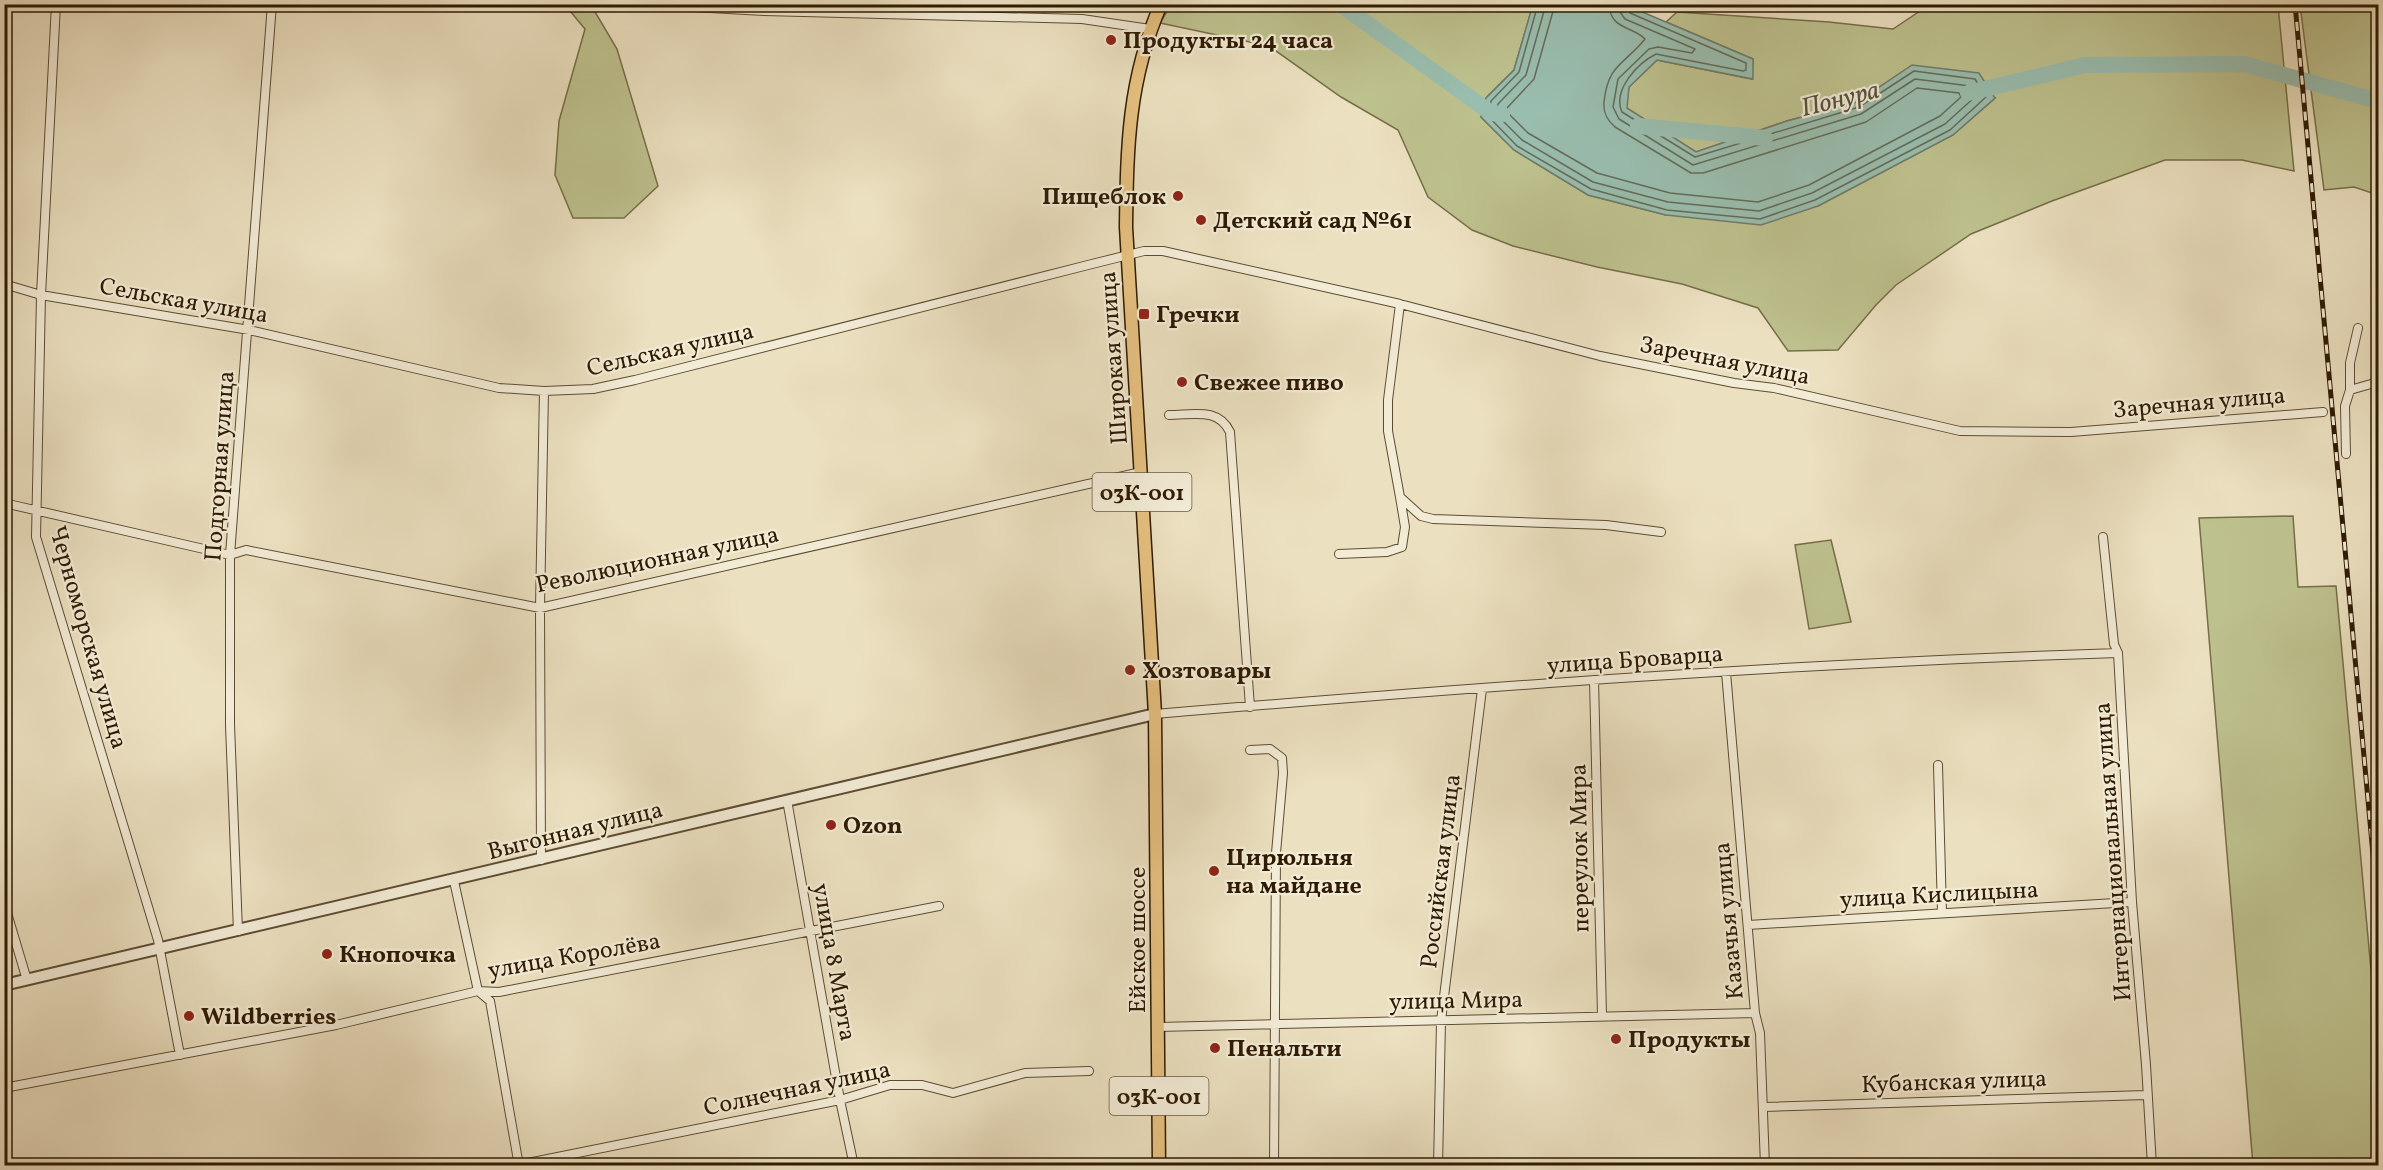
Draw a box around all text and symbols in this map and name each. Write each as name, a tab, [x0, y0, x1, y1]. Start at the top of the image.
place label: Продукты 24 часа	[1123, 25, 1333, 59]
marker: Продукты 24 часа	[1104, 33, 1118, 47]
water label: Понура	[1798, 73, 1883, 127]
place label: Пищеблок	[1042, 181, 1166, 215]
marker: Пищеблок	[1171, 189, 1185, 203]
place label: Детский сад №61	[1213, 205, 1412, 239]
marker: Детский сад №61	[1194, 213, 1208, 227]
street label: Сельская улица	[97, 270, 271, 334]
street label: Широкая улица	[1092, 270, 1138, 446]
place label: Гречки	[1156, 299, 1240, 333]
marker: Гречки	[1137, 307, 1151, 321]
street label: Сельская улица	[583, 315, 757, 387]
street label: Заречная улица	[1637, 329, 1813, 395]
place label: Свежее пиво	[1194, 367, 1344, 401]
street label: Подгорная улица	[197, 370, 245, 563]
marker: Свежее пиво	[1175, 375, 1189, 389]
street label: Заречная улица	[2112, 380, 2287, 428]
road number: 03К-001	[1092, 473, 1192, 511]
street label: Революционная улица	[533, 519, 782, 603]
street label: Черноморская улица	[39, 522, 135, 753]
street label: улица Броварца	[1546, 638, 1725, 684]
place label: Хозтовары	[1142, 655, 1271, 689]
marker: Хозтовары	[1123, 663, 1137, 677]
street label: Интернациональная улица	[2087, 701, 2141, 1003]
street label: переулок Мира	[1563, 763, 1599, 933]
street label: Российская улица	[1413, 772, 1471, 970]
street label: Выгонная улица	[484, 794, 667, 870]
place label: Ozon	[843, 810, 903, 844]
marker: Ozon	[824, 818, 838, 832]
street label: Казачья улица	[1706, 841, 1754, 1001]
place label: Цирюльня на майдане	[1226, 842, 1362, 904]
marker: Цирюльня на майдане	[1207, 864, 1221, 878]
street label: Ейское шоссе	[1122, 867, 1156, 1013]
street label: улица Кислицына	[1839, 874, 2040, 918]
street label: улица 8 Марта	[802, 881, 864, 1044]
street label: улица Королёва	[485, 925, 663, 989]
place label: Кнопочка	[339, 939, 456, 973]
marker: Кнопочка	[320, 947, 334, 961]
street label: улица Мира	[1389, 984, 1523, 1020]
place label: Wildberries	[201, 1001, 336, 1035]
marker: Wildberries	[182, 1009, 196, 1023]
place label: Продукты	[1628, 1024, 1751, 1058]
marker: Продукты	[1609, 1032, 1623, 1046]
place label: Пенальти	[1227, 1033, 1342, 1067]
marker: Пенальти	[1208, 1041, 1222, 1055]
street label: Солнечная улица	[701, 1054, 894, 1126]
street label: Кубанская улица	[1861, 1063, 2047, 1103]
road number: 03К-001	[1110, 1077, 1208, 1115]

